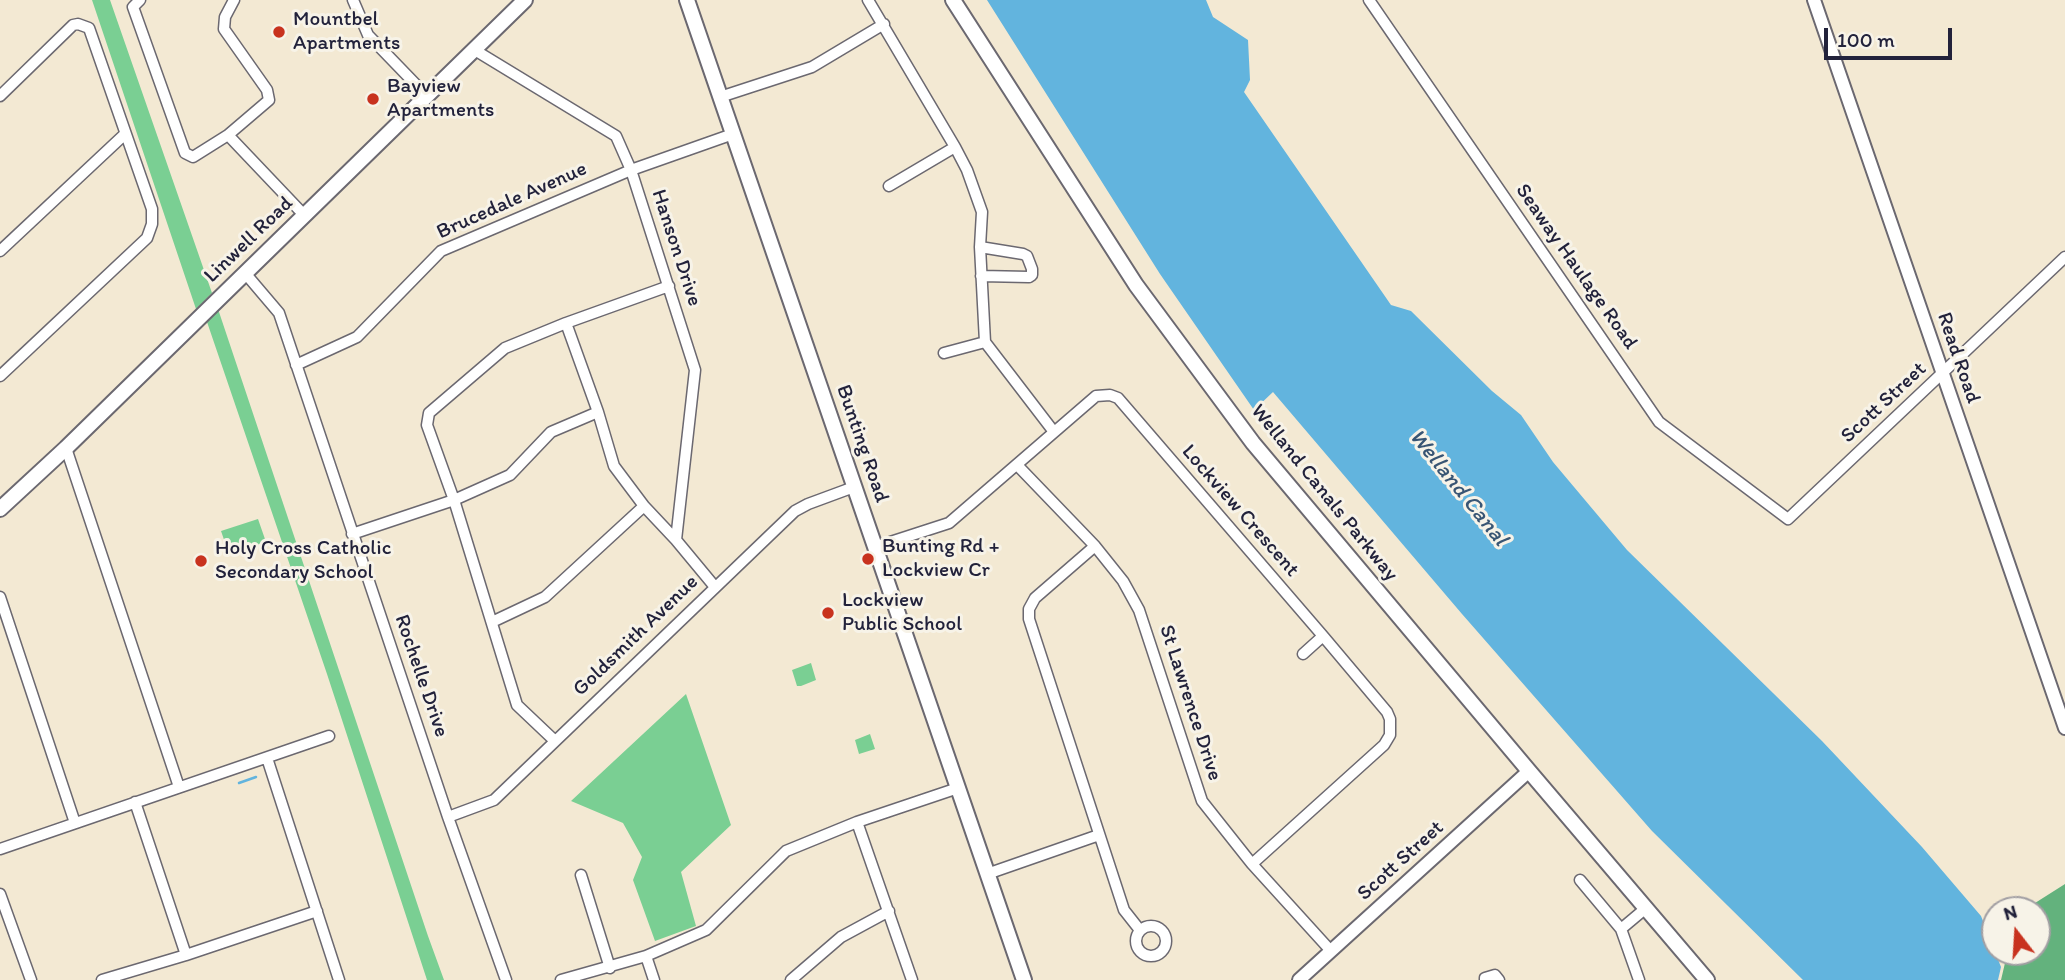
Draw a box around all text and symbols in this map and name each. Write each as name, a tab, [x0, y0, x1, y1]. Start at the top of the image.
place label: Mountbel Apartments	[293, 7, 400, 57]
scale bar	[1827, 14, 1955, 58]
marker: Mountbel Apartments	[271, 24, 287, 40]
text: 100 m	[1837, 27, 1895, 52]
place label: Bayview Apartments	[387, 74, 494, 124]
marker: Bayview Apartments	[365, 91, 381, 107]
street label: Brucedale Avenue	[433, 157, 591, 245]
street label: Seaway Haulage Road	[1509, 179, 1643, 355]
street label: Hanson Drive	[645, 186, 707, 310]
street label: Linwell Road	[199, 191, 299, 289]
street label: Read Road	[1931, 309, 1985, 407]
street label: Scott Street	[1836, 357, 1932, 449]
street label: Bunting Road	[830, 382, 894, 506]
street label: Welland Canals Parkway	[1245, 399, 1403, 587]
water label: Welland Canal	[1402, 424, 1514, 552]
street label: Lockview Crescent	[1176, 440, 1304, 582]
place label: Bunting Rd + Lockview Cr	[882, 534, 1000, 584]
place label: Holy Cross Catholic Secondary School	[215, 536, 391, 586]
marker: Bunting Rd + Lockview Cr	[860, 551, 876, 567]
marker: Holy Cross Catholic Secondary School	[193, 553, 209, 569]
street label: Goldsmith Avenue	[568, 570, 704, 702]
place label: Lockview Public School	[842, 588, 962, 638]
marker: Lockview Public School	[820, 605, 836, 621]
street label: Rochelle Drive	[388, 611, 454, 741]
street label: St Lawrence Drive	[1153, 622, 1227, 784]
street label: Scott Street	[1353, 816, 1449, 906]
north arrow	[1981, 896, 2051, 966]
text: N	[2001, 899, 2020, 925]

